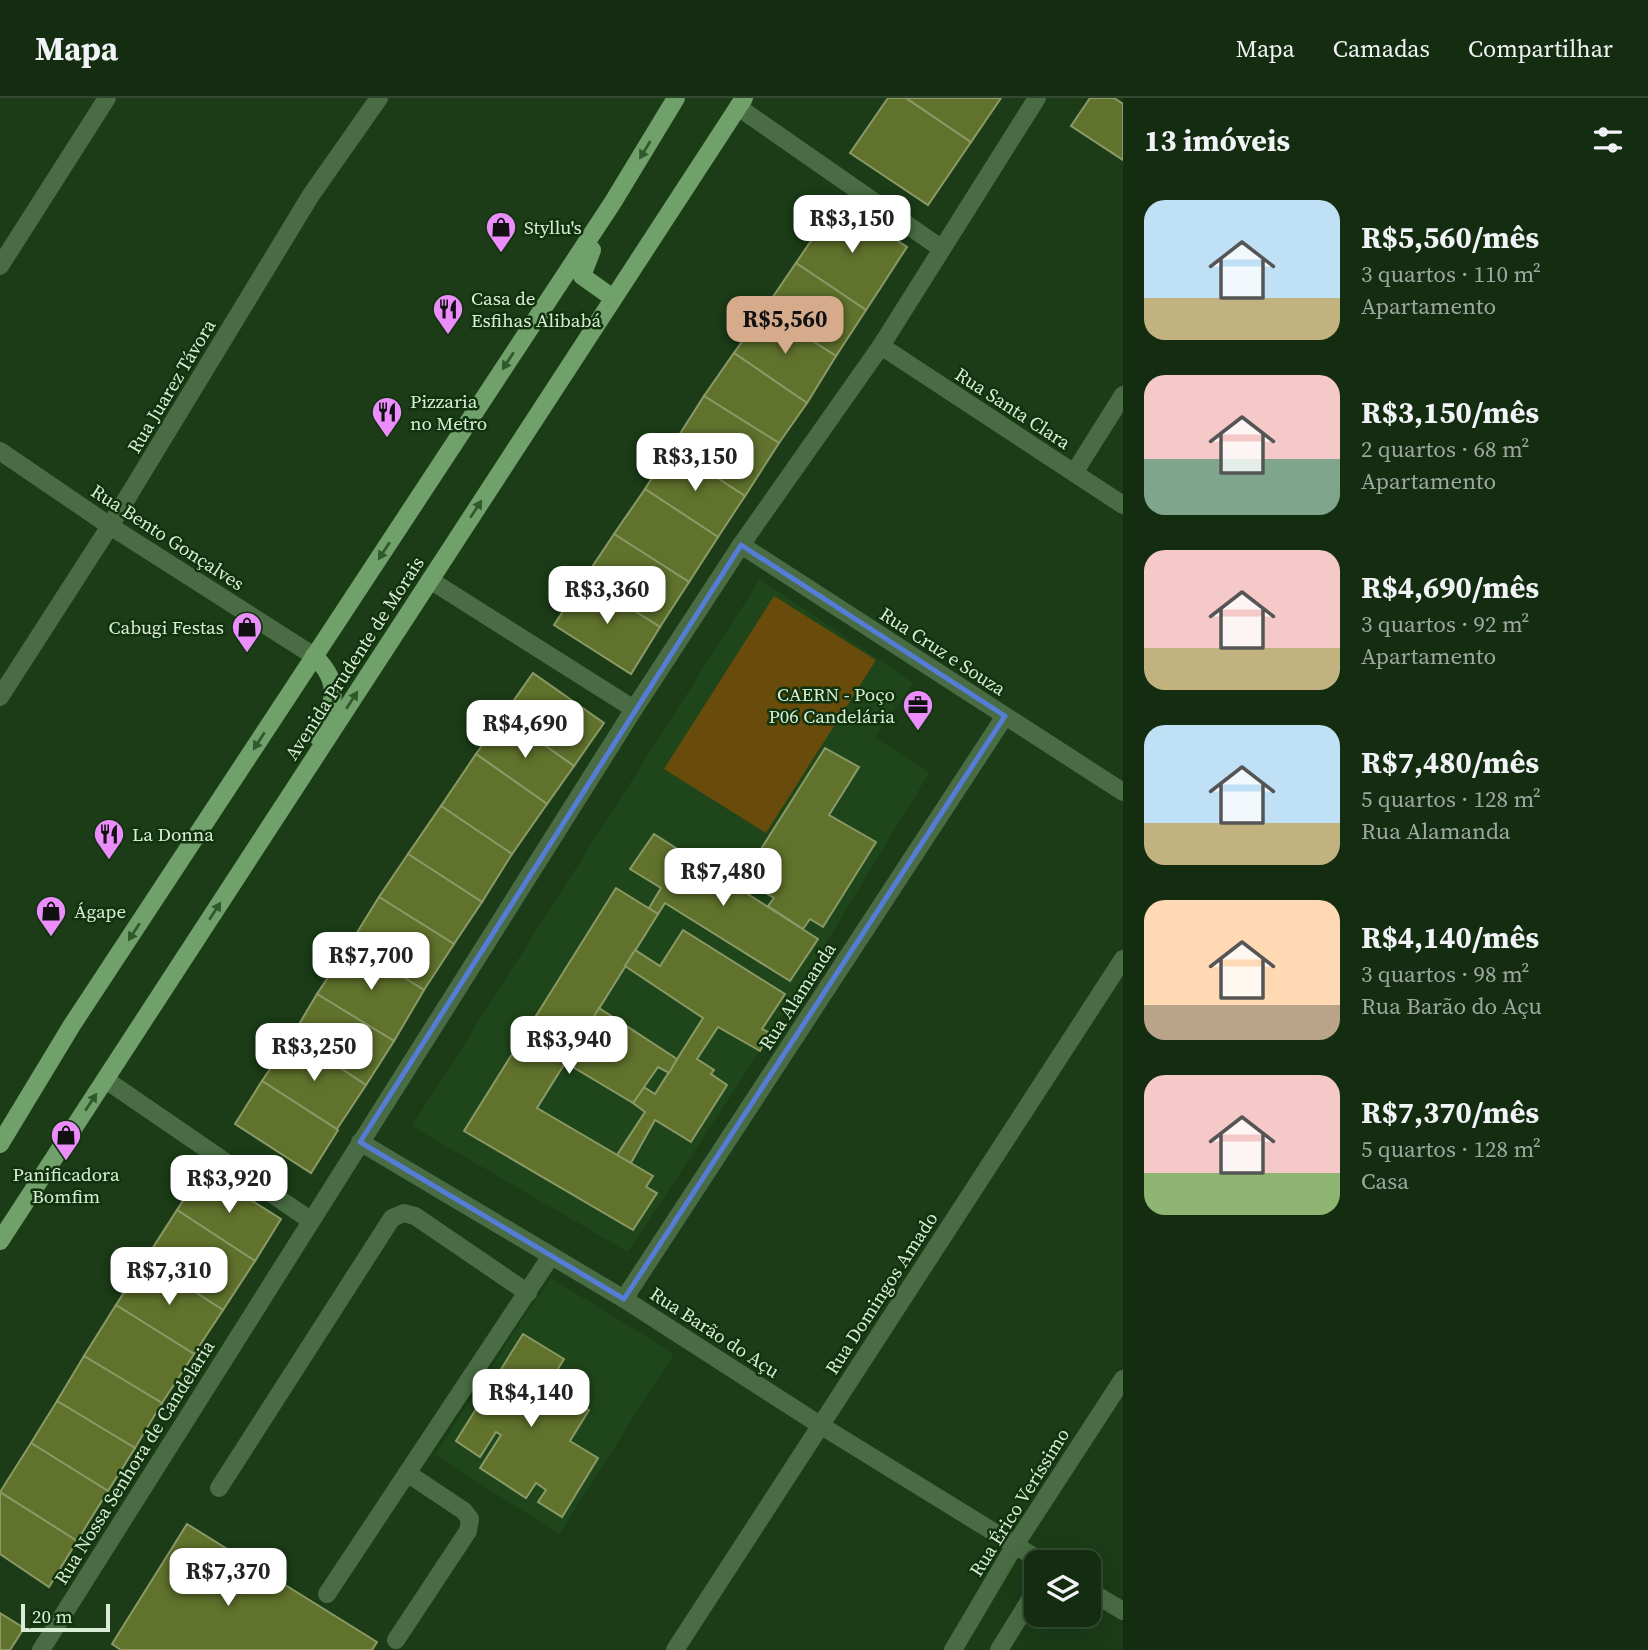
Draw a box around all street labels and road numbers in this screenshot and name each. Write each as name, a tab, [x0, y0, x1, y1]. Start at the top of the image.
street label: Rua Juarez Távora	[121, 314, 221, 458]
street label: Rua Santa Clara	[950, 361, 1076, 455]
street label: Rua Bento Gonçalves	[86, 478, 250, 596]
street label: Avenida Prudente de Morais	[278, 551, 430, 765]
street label: Rua Cruz e Souza	[875, 601, 1011, 702]
street label: Rua Alamanda	[752, 937, 842, 1055]
street label: Rua Domingos Amado	[819, 1207, 943, 1379]
street label: Rua Barão do Açu	[645, 1280, 785, 1384]
street label: Rua Nossa Senhora de Candelaria	[48, 1335, 220, 1589]
street label: Rua Érico Veríssimo	[963, 1423, 1075, 1581]

